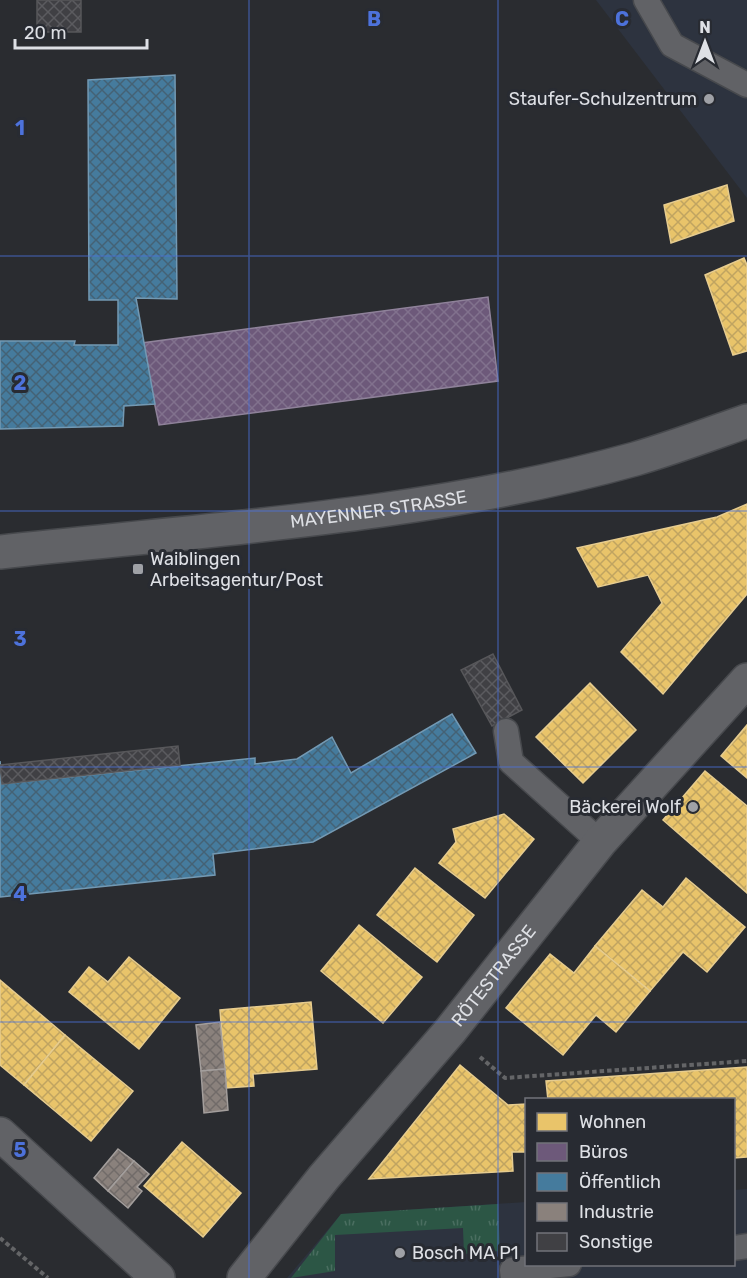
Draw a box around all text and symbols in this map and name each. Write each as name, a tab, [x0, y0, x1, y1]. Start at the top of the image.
text: B	[367, 7, 381, 31]
text: C	[615, 7, 629, 31]
scale bar	[15, 12, 147, 50]
north arrow	[675, 12, 735, 72]
text: N	[699, 18, 711, 37]
text: 20 m	[24, 22, 66, 44]
place label: Staufer-Schulzentrum	[509, 88, 697, 110]
marker: Staufer-Schulzentrum	[702, 92, 716, 106]
text: 1	[15, 116, 25, 140]
text: 2	[14, 371, 27, 395]
street label: MAYENNER STRASSE	[289, 486, 469, 533]
place label: Waiblingen Arbeitsagentur/Post	[150, 548, 323, 591]
marker: Waiblingen Arbeitsagentur/Post	[131, 562, 145, 576]
text: 3	[13, 627, 27, 651]
place label: Bäckerei Wolf	[569, 796, 681, 818]
marker: Bäckerei Wolf	[686, 800, 700, 814]
text: 4	[13, 882, 27, 906]
street label: RÖTESTRASSE	[447, 921, 541, 1031]
legend	[525, 1098, 735, 1266]
text: Wohnen	[579, 1111, 646, 1133]
text: 5	[14, 1138, 27, 1162]
text: Büros	[579, 1141, 628, 1163]
text: Öffentlich	[579, 1171, 661, 1193]
text: Industrie	[579, 1201, 654, 1223]
text: Sonstige	[579, 1231, 653, 1253]
place label: Bosch MA P1	[412, 1242, 518, 1264]
marker: Bosch MA P1	[393, 1246, 407, 1260]

